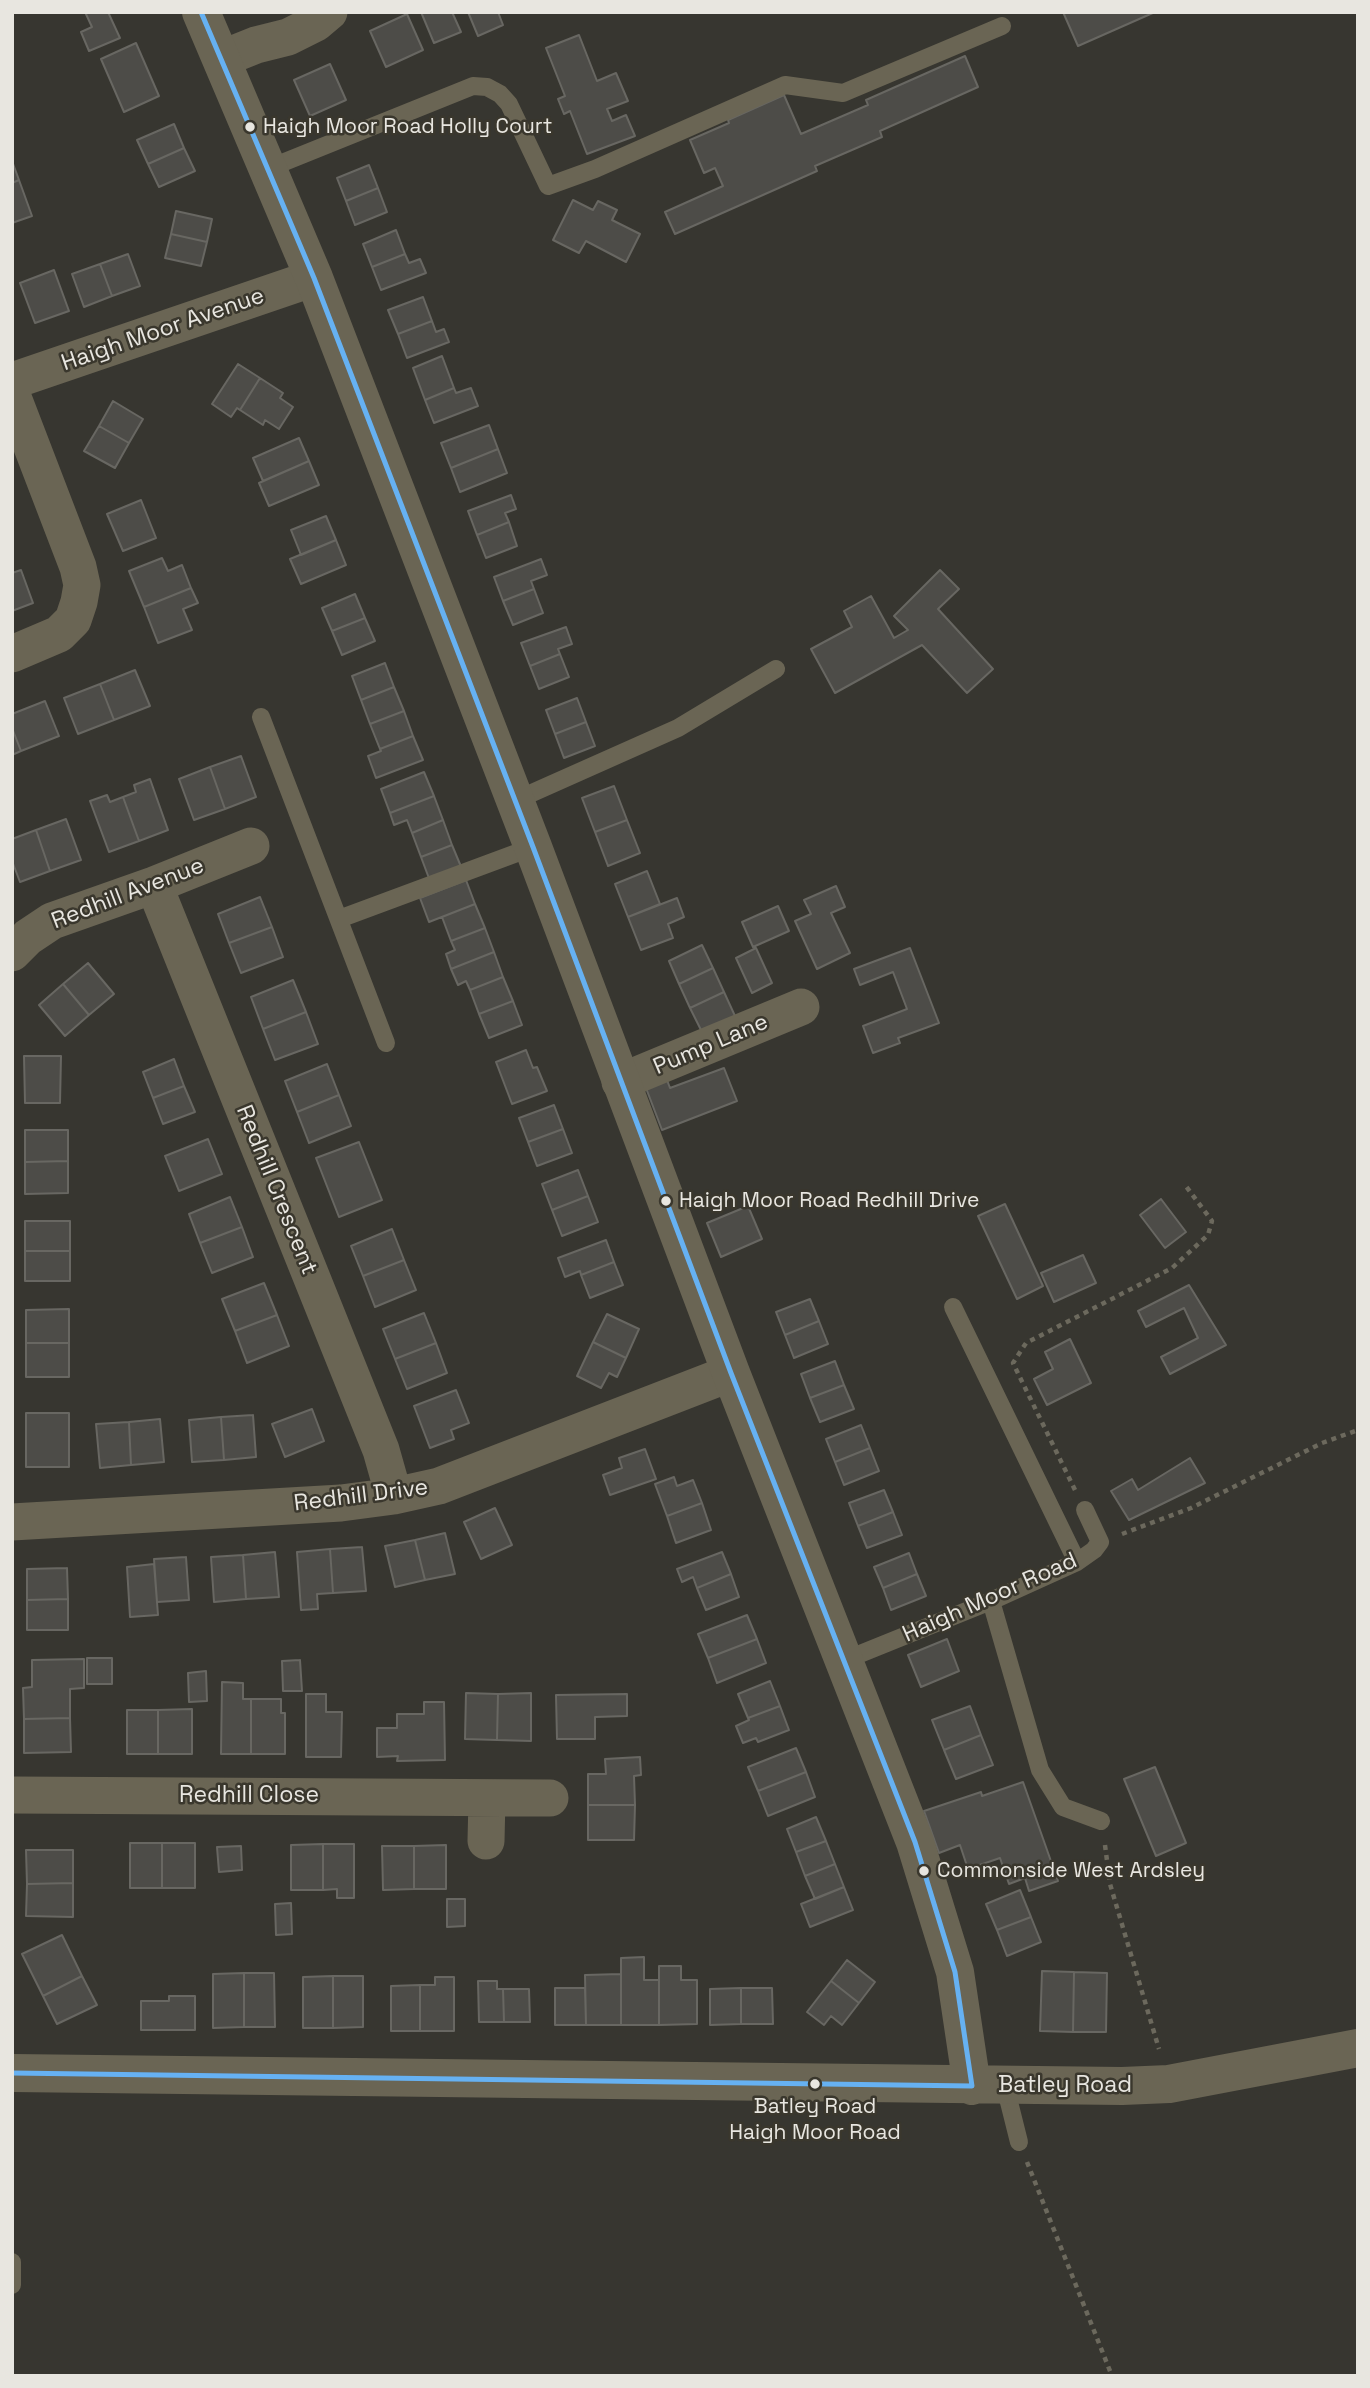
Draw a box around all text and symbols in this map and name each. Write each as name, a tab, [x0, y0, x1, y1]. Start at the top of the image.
place label: Haigh Moor Road Holly Court	[263, 114, 552, 140]
marker: Haigh Moor Road Holly Court	[243, 120, 257, 134]
street label: Haigh Moor Avenue	[58, 282, 268, 378]
street label: Redhill Avenue	[48, 852, 208, 936]
street label: Pump Lane	[650, 1008, 772, 1082]
street label: Redhill Crescent	[229, 1101, 323, 1279]
place label: Haigh Moor Road Redhill Drive	[679, 1188, 979, 1214]
marker: Haigh Moor Road Redhill Drive	[659, 1194, 673, 1208]
street label: Redhill Drive	[292, 1474, 430, 1518]
street label: Haigh Moor Road	[898, 1547, 1082, 1649]
street label: Redhill Close	[179, 1782, 319, 1810]
place label: Commonside West Ardsley	[937, 1858, 1205, 1884]
marker: Commonside West Ardsley	[917, 1864, 931, 1878]
street label: Batley Road	[998, 2072, 1132, 2100]
marker: Batley Road Haigh Moor Road	[808, 2077, 822, 2091]
place label: Batley Road Haigh Moor Road	[729, 2094, 901, 2144]

